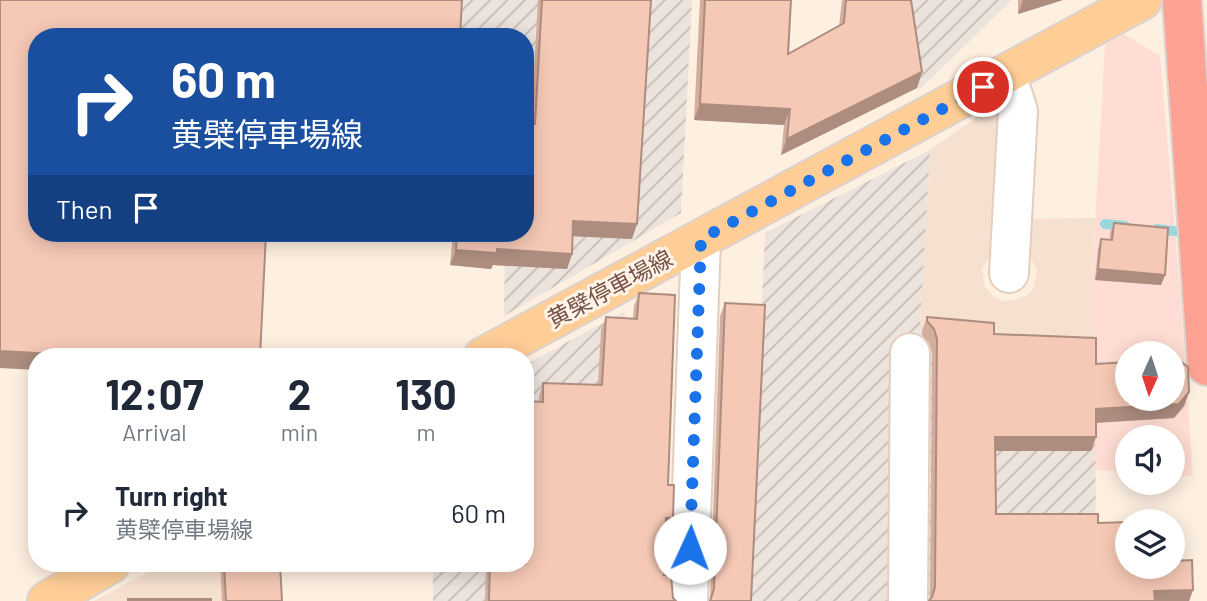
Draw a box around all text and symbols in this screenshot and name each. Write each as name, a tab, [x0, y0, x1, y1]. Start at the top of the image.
text: 60 m	[171, 49, 276, 108]
icon: right	[56, 56, 147, 147]
pin	[953, 57, 1013, 117]
icon: arrive	[964, 68, 1002, 106]
text: 黄檗停車場線	[171, 114, 363, 152]
icon: arrive	[127, 189, 165, 227]
text: Then	[56, 193, 113, 224]
street label: 黄檗停車場線	[542, 243, 677, 333]
north arrow	[1115, 341, 1185, 411]
map controls	[1115, 341, 1185, 579]
text: 12:07	[105, 368, 204, 418]
text: 2	[288, 368, 311, 418]
text: 130	[395, 368, 457, 418]
text: Arrival	[122, 418, 187, 446]
text: min	[281, 418, 318, 446]
text: m	[417, 418, 436, 446]
button: sound	[1115, 425, 1185, 495]
text: Turn right	[115, 480, 228, 511]
icon: right	[56, 494, 94, 532]
text: 60 m	[451, 497, 506, 528]
button: layers	[1115, 509, 1185, 579]
position arrow	[653, 511, 727, 585]
text: 黄檗停車場線	[115, 515, 253, 543]

